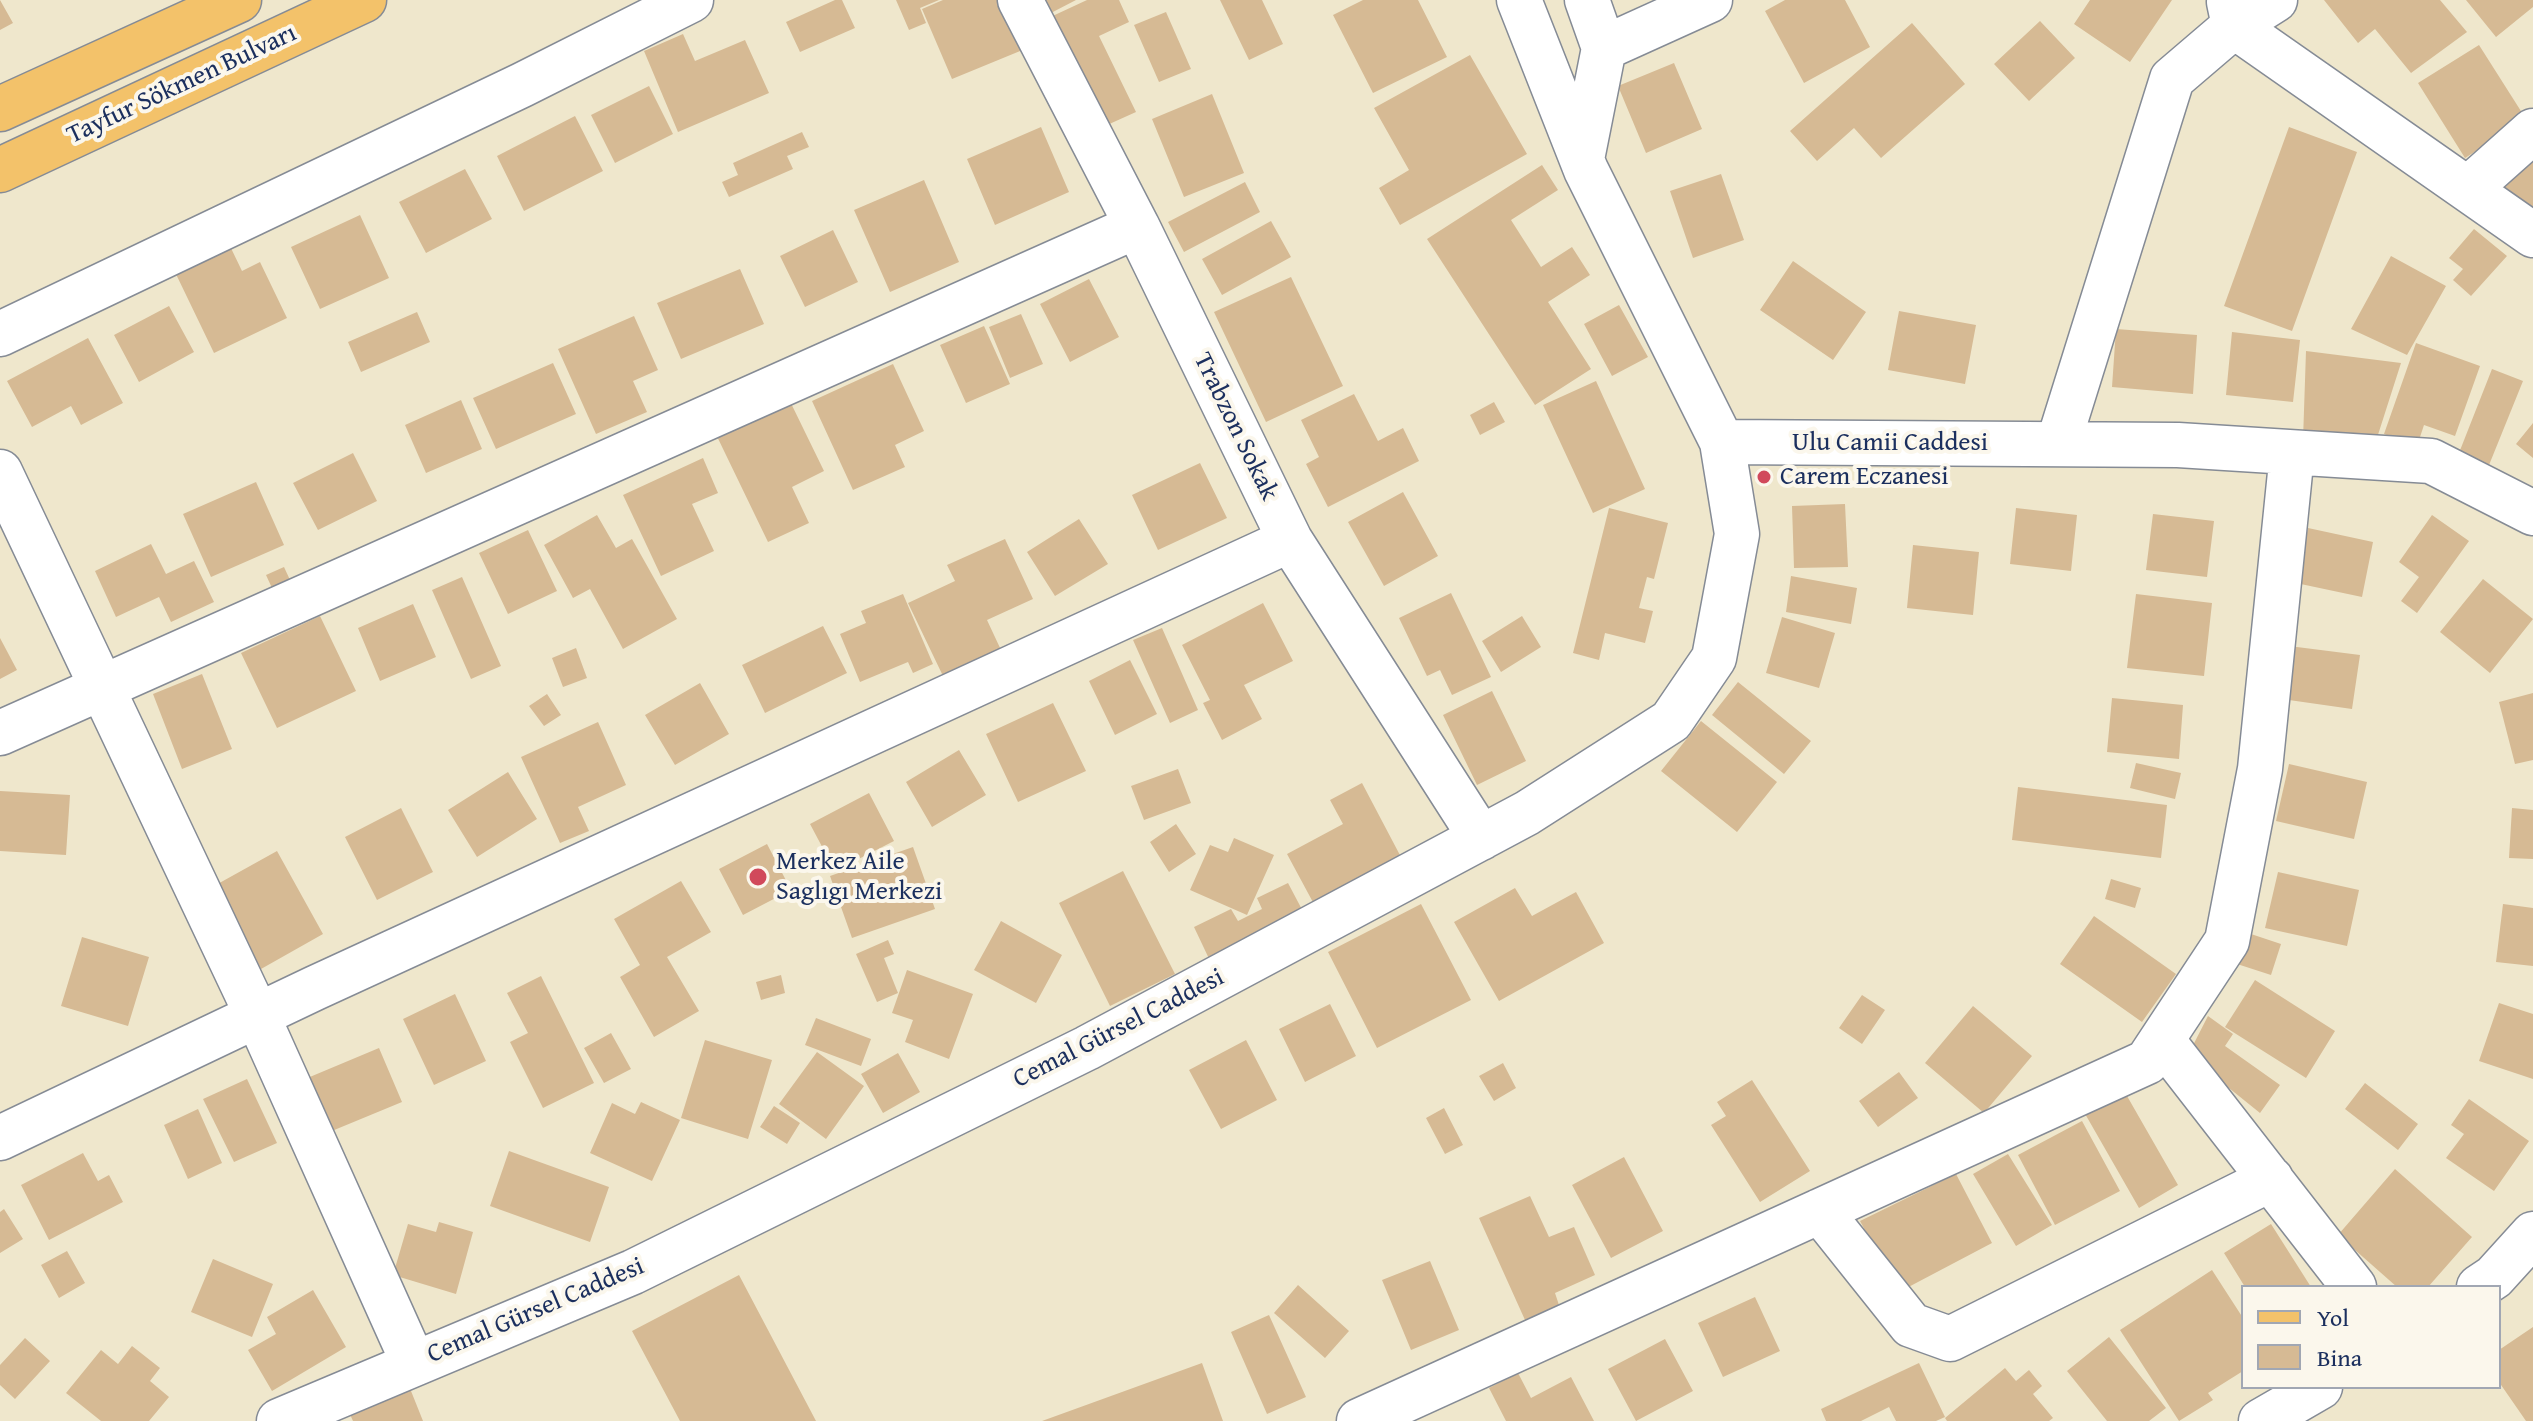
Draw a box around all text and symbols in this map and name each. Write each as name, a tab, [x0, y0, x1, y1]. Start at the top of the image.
street label: Tayfur Sökmen Bulvarı	[62, 18, 302, 152]
street label: Trabzon Sokak	[1186, 348, 1284, 506]
street label: Ulu Camii Caddesi	[1792, 427, 1988, 459]
place label: Carem Eczanesi	[1780, 461, 1949, 493]
marker: Carem Eczanesi	[1755, 468, 1773, 486]
place label: Merkez Aile Saglıgı Merkezi	[776, 846, 942, 908]
marker: Merkez Aile Saglıgı Merkezi	[747, 866, 769, 888]
street label: Cemal Gürsel Caddesi	[1008, 962, 1230, 1096]
street label: Cemal Gürsel Caddesi	[423, 1251, 649, 1371]
legend	[2241, 1285, 2501, 1389]
text: Yol	[2317, 1300, 2349, 1335]
text: Bina	[2317, 1340, 2362, 1375]

